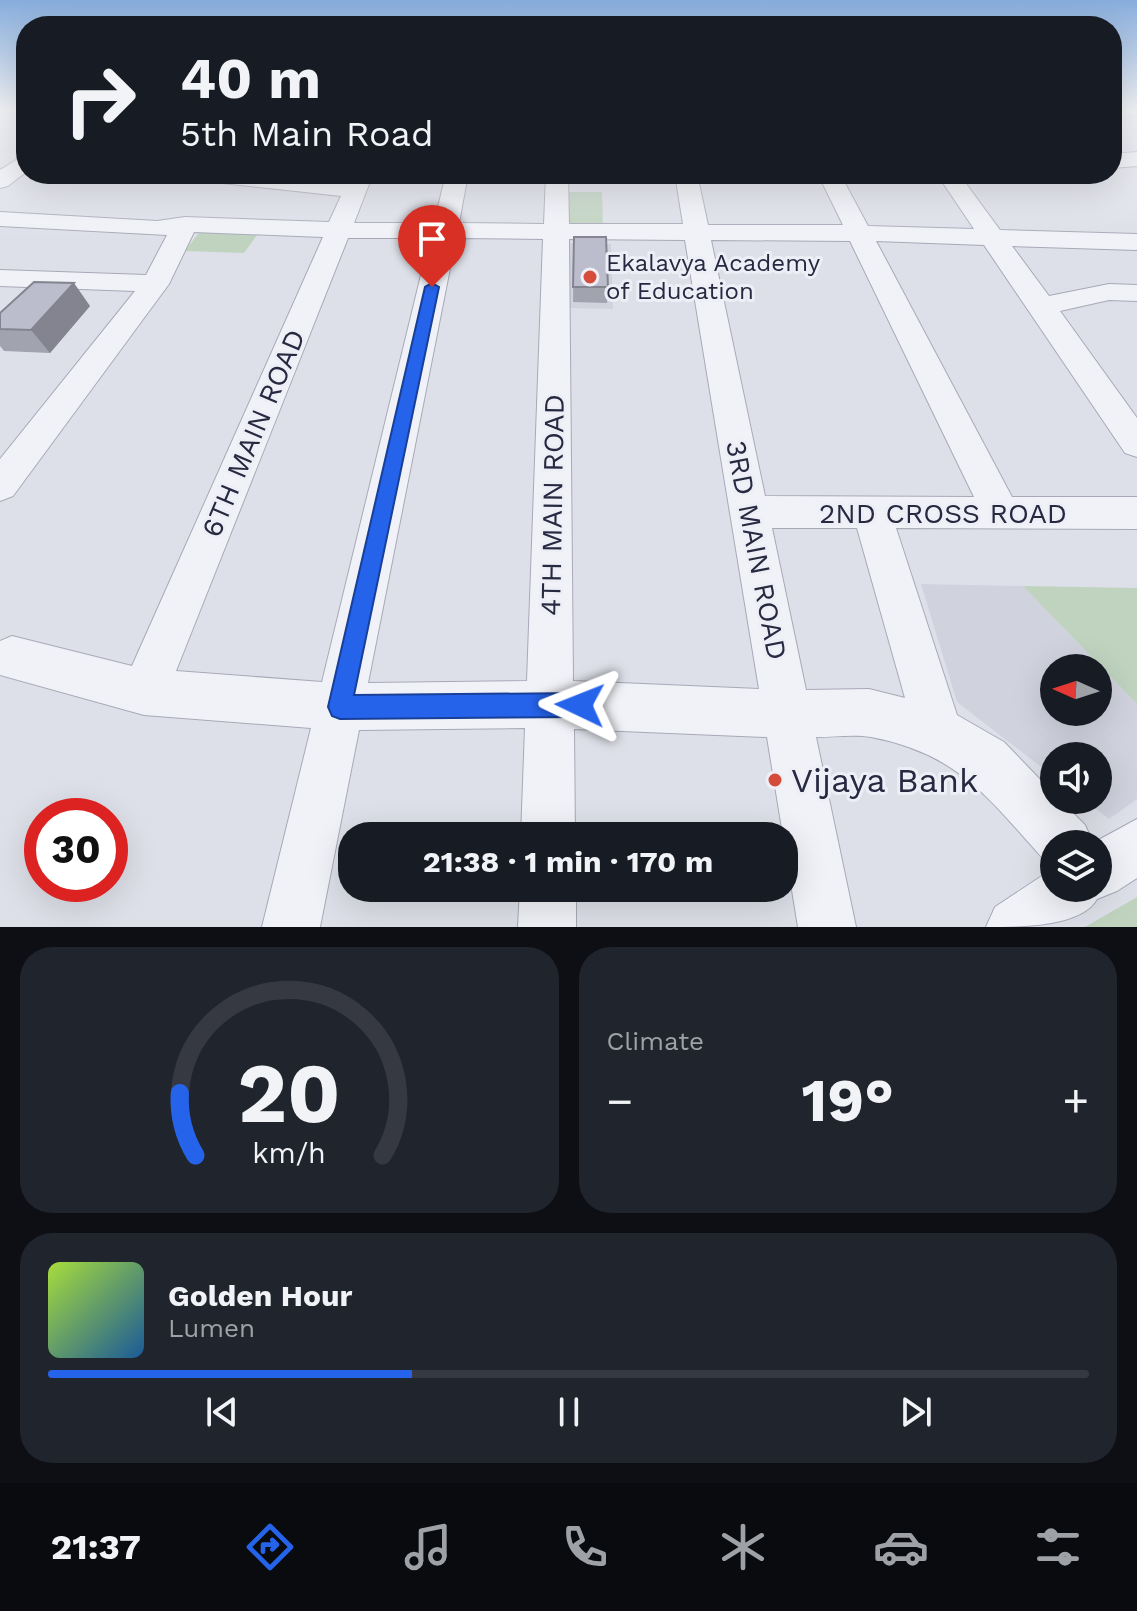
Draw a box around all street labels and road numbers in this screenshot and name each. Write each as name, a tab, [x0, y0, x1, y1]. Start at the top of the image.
street label: 6TH MAIN ROAD	[195, 324, 312, 542]
street label: 4TH MAIN ROAD	[534, 394, 571, 616]
street label: 3RD MAIN ROAD	[719, 438, 794, 663]
street label: 2ND CROSS ROAD	[819, 497, 1067, 530]

